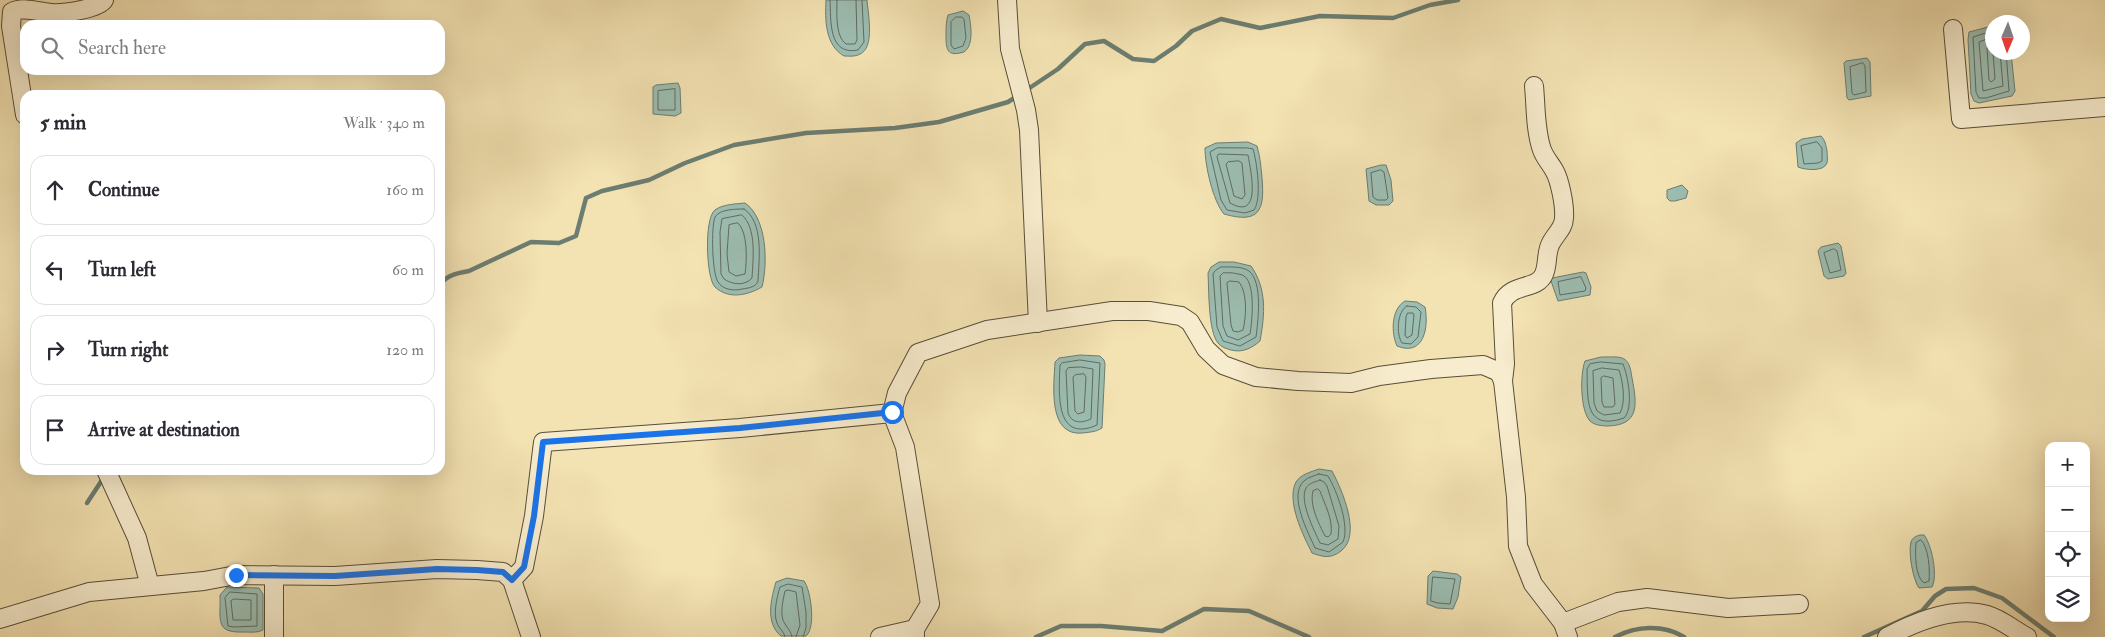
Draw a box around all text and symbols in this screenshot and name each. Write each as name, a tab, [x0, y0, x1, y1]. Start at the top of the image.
north arrow	[1985, 15, 2030, 60]
search box	[20, 20, 445, 75]
icon: search	[38, 34, 66, 62]
text: Search here	[78, 36, 166, 60]
text: 5 min	[40, 109, 86, 136]
text: Walk · 340 m	[343, 113, 425, 133]
icon: ahead	[41, 176, 69, 204]
text: Continue	[88, 178, 159, 202]
text: 160 m	[386, 180, 424, 200]
icon: left	[41, 256, 69, 284]
text: Turn left	[88, 258, 156, 282]
text: 60 m	[392, 260, 424, 280]
icon: right	[41, 336, 69, 364]
text: Turn right	[88, 338, 168, 362]
text: 120 m	[386, 340, 424, 360]
route start	[881, 401, 904, 424]
icon: arrive	[41, 416, 69, 444]
text: Arrive at destination	[88, 418, 240, 442]
map controls	[2045, 442, 2090, 622]
button: +	[2045, 442, 2090, 487]
button: −	[2045, 487, 2090, 532]
button: locate	[2045, 532, 2090, 577]
route end	[225, 564, 248, 587]
button: layers	[2045, 577, 2090, 622]

